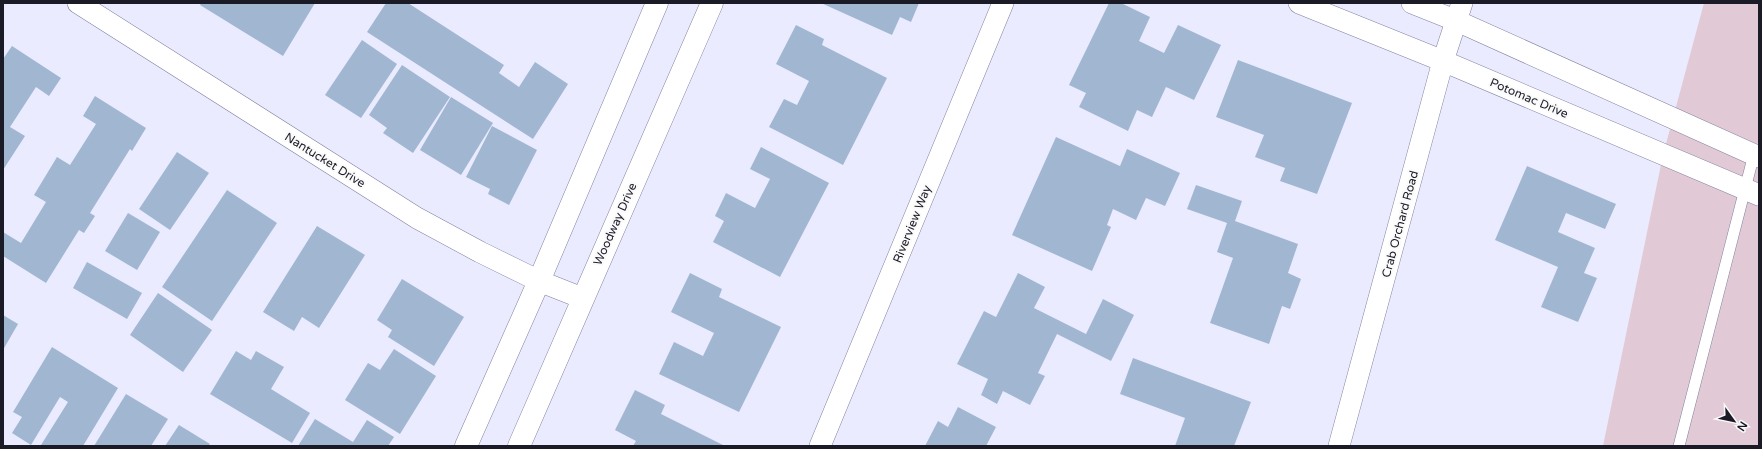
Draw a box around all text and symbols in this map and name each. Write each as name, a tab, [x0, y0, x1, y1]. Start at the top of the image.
street label: Potomac Drive	[1488, 75, 1570, 121]
street label: Nantucket Drive	[282, 130, 368, 191]
street label: Crab Orchard Road	[1379, 169, 1421, 279]
street label: Woodway Drive	[591, 180, 640, 267]
street label: Riverview Way	[890, 183, 934, 265]
north arrow	[1714, 401, 1754, 441]
text: N	[1734, 419, 1750, 433]

